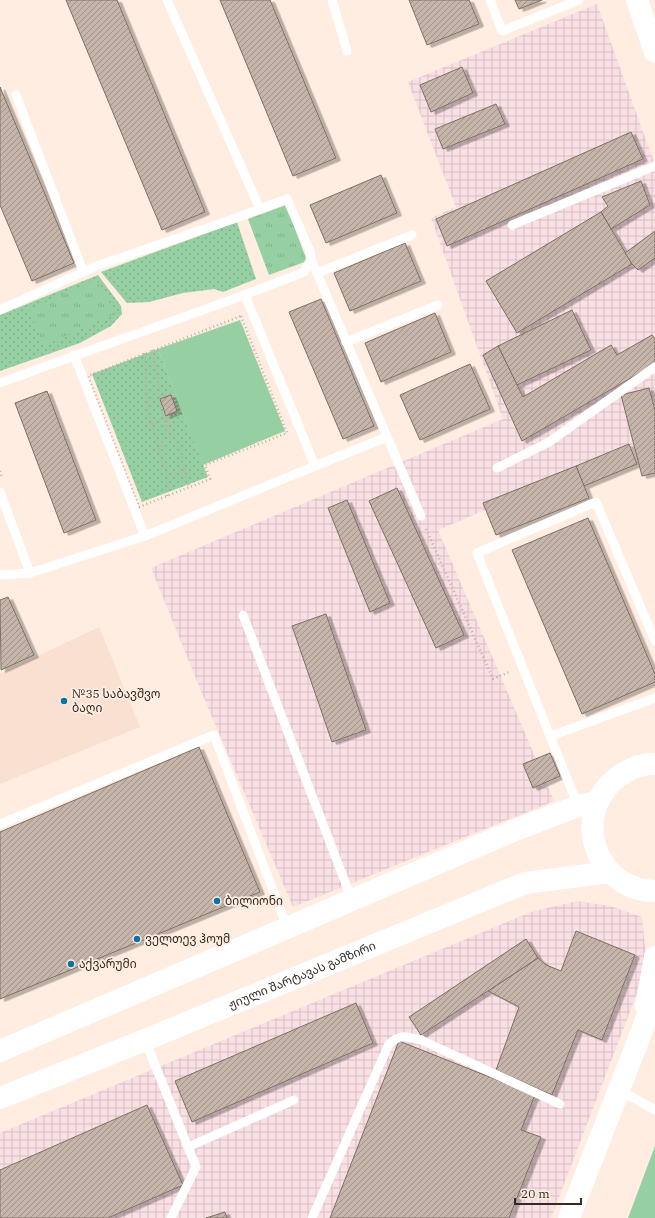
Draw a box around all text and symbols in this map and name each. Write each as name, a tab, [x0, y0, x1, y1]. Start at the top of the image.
place label: №35 საბავშვო ბაღი	[72, 686, 160, 716]
marker: №35 საბავშვო ბაღი	[59, 696, 69, 706]
place label: ბილიონი	[225, 893, 283, 909]
marker: ბილიონი	[212, 896, 222, 906]
place label: ველთევ ჰოუმ	[145, 931, 230, 947]
marker: ველთევ ჰოუმ	[132, 934, 142, 944]
street label: ჟიული შარტავას გამზირი	[226, 937, 378, 1012]
place label: აქვარუმი	[79, 956, 137, 971]
marker: აქვარუმი	[66, 959, 76, 969]
scale bar	[515, 1180, 581, 1206]
text: 20 m	[521, 1186, 550, 1201]

